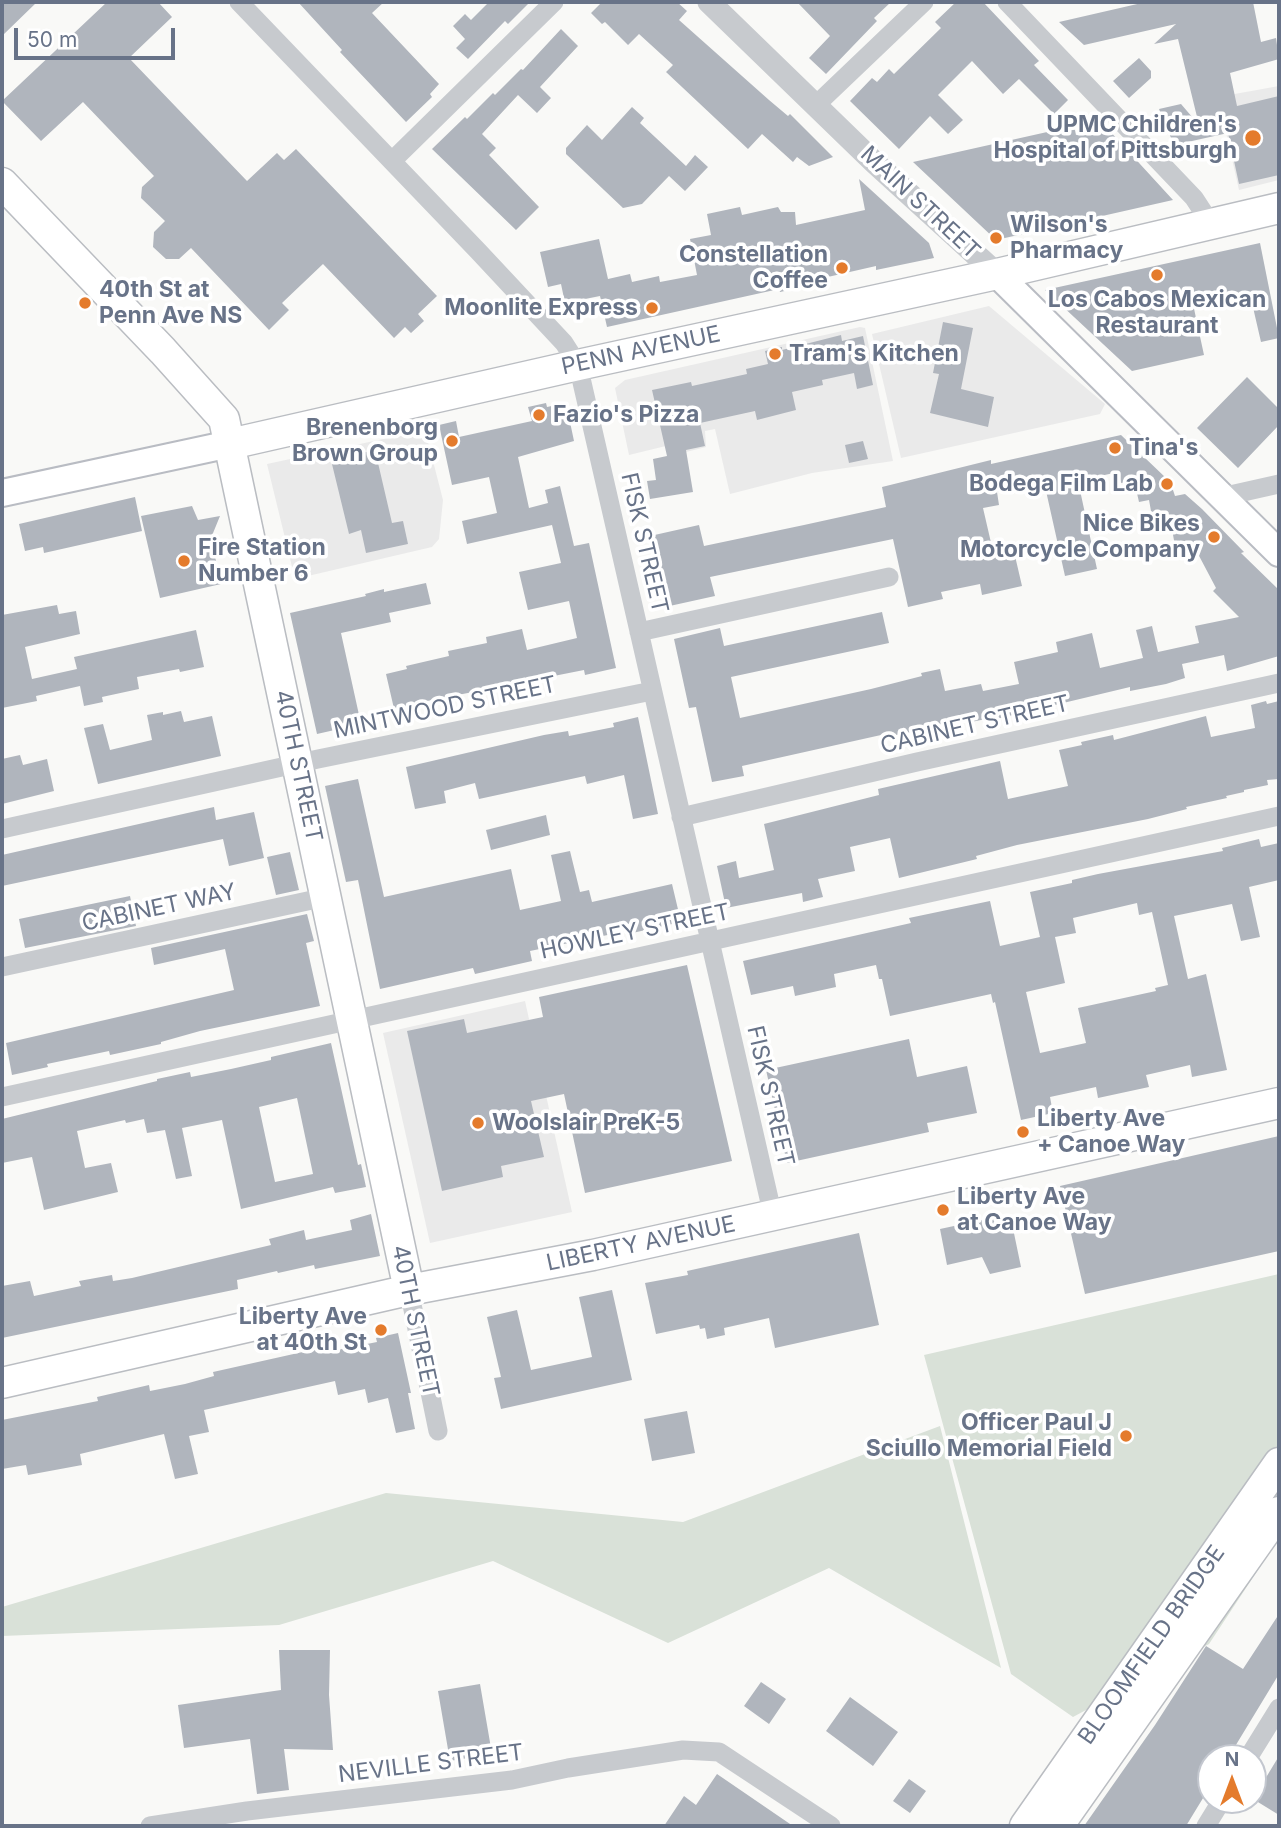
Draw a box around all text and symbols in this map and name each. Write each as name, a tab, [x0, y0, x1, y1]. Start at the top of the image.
scale bar	[18, 14, 178, 58]
text: 50 m	[27, 27, 77, 52]
place label: UPMC Children's Hospital of Pittsburgh	[993, 111, 1237, 165]
marker: UPMC Children's Hospital of Pittsburgh	[1243, 128, 1263, 148]
street label: MAIN STREET	[854, 141, 986, 265]
place label: Wilson's Pharmacy	[1010, 211, 1123, 265]
marker: Wilson's Pharmacy	[988, 230, 1004, 246]
place label: Constellation Coffee	[679, 241, 828, 295]
marker: Constellation Coffee	[834, 260, 850, 276]
marker: Los Cabos Mexican Restaurant	[1149, 267, 1165, 283]
place label: 40th St at Penn Ave NS	[99, 276, 242, 330]
place label: Los Cabos Mexican Restaurant	[1048, 286, 1266, 340]
place label: Moonlite Express	[444, 294, 638, 322]
marker: 40th St at Penn Ave NS	[77, 295, 93, 311]
marker: Moonlite Express	[644, 300, 660, 316]
street label: PENN AVENUE	[559, 321, 723, 381]
place label: Tram's Kitchen	[789, 340, 959, 368]
marker: Tram's Kitchen	[767, 346, 783, 362]
place label: Fazio's Pizza	[553, 401, 699, 429]
marker: Fazio's Pizza	[531, 407, 547, 423]
place label: Brenenborg Brown Group	[292, 414, 438, 468]
marker: Brenenborg Brown Group	[444, 433, 460, 449]
place label: Tina's	[1129, 434, 1198, 462]
marker: Tina's	[1107, 440, 1123, 456]
street label: FISK STREET	[614, 470, 674, 616]
place label: Bodega Film Lab	[969, 470, 1153, 498]
marker: Bodega Film Lab	[1159, 476, 1175, 492]
place label: Nice Bikes Motorcycle Company	[960, 510, 1200, 564]
marker: Nice Bikes Motorcycle Company	[1206, 529, 1222, 545]
place label: Fire Station Number 6	[198, 534, 326, 588]
marker: Fire Station Number 6	[176, 553, 192, 569]
street label: MINTWOOD STREET	[331, 671, 559, 745]
street label: 40TH STREET	[268, 687, 328, 845]
street label: CABINET STREET	[878, 690, 1072, 760]
street label: CABINET WAY	[79, 878, 239, 938]
street label: HOWLEY STREET	[538, 898, 732, 966]
street label: FISK STREET	[740, 1023, 800, 1169]
place label: Liberty Ave + Canoe Way	[1037, 1105, 1185, 1159]
place label: Woolslair PreK-5	[492, 1109, 680, 1137]
marker: Woolslair PreK-5	[470, 1115, 486, 1131]
marker: Liberty Ave + Canoe Way	[1015, 1124, 1031, 1140]
place label: Liberty Ave at Canoe Way	[957, 1183, 1112, 1237]
marker: Liberty Ave at Canoe Way	[935, 1202, 951, 1218]
street label: LIBERTY AVENUE	[544, 1210, 738, 1278]
street label: 40TH STREET	[385, 1242, 445, 1400]
place label: Liberty Ave at 40th St	[239, 1303, 367, 1357]
marker: Liberty Ave at 40th St	[373, 1322, 389, 1338]
place label: Officer Paul J Sciullo Memorial Field	[866, 1409, 1112, 1463]
marker: Officer Paul J Sciullo Memorial Field	[1118, 1428, 1134, 1444]
street label: BLOOMFIELD BRIDGE	[1073, 1540, 1231, 1750]
street label: NEVILLE STREET	[337, 1739, 525, 1789]
north arrow	[1197, 1744, 1267, 1814]
text: N	[1225, 1748, 1239, 1771]

